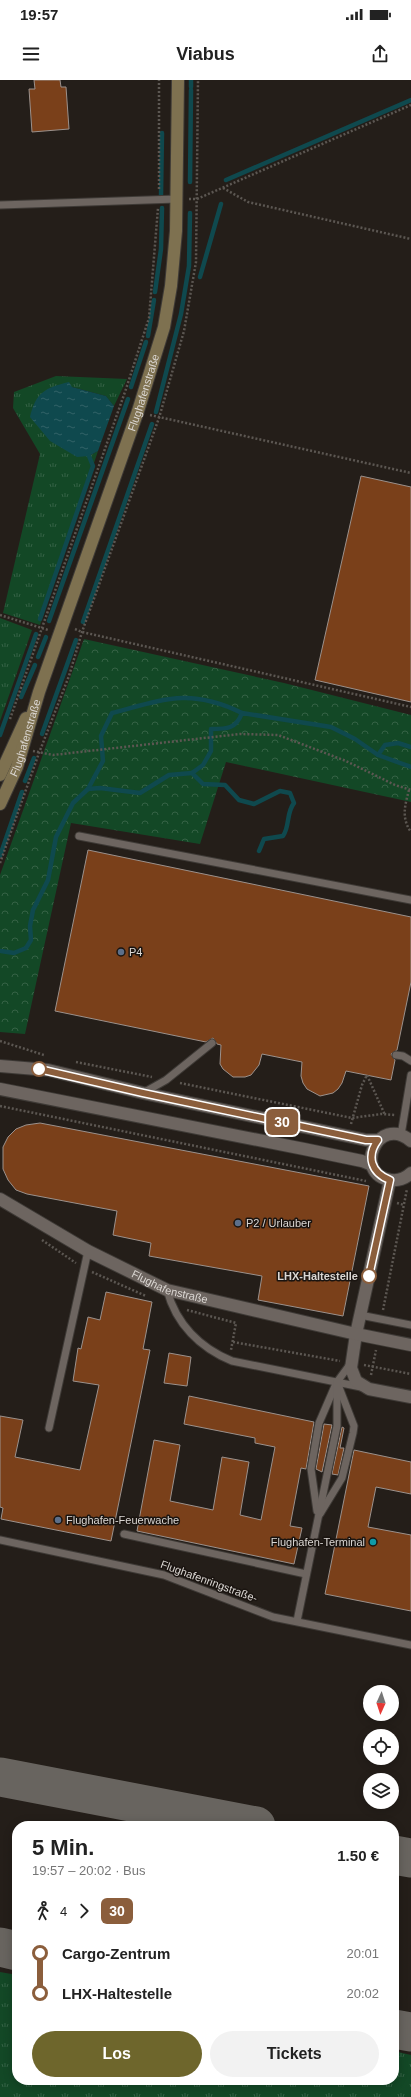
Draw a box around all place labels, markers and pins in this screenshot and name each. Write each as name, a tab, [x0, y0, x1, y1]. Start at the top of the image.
place label: P4	[129, 946, 142, 958]
marker: P4	[116, 947, 126, 957]
unlabelled marker	[31, 1061, 47, 1077]
place label: P2 / Urlauber	[246, 1217, 311, 1229]
marker: P2 / Urlauber	[233, 1218, 243, 1228]
marker: LHX-Haltestelle	[361, 1268, 377, 1284]
place label: LHX-Haltestelle	[277, 1270, 358, 1282]
place label: Flughafen-Feuerwache	[66, 1514, 179, 1526]
marker: Flughafen-Feuerwache	[53, 1515, 63, 1525]
place label: Flughafen-Terminal	[271, 1536, 365, 1548]
marker: Flughafen-Terminal	[368, 1537, 378, 1547]

